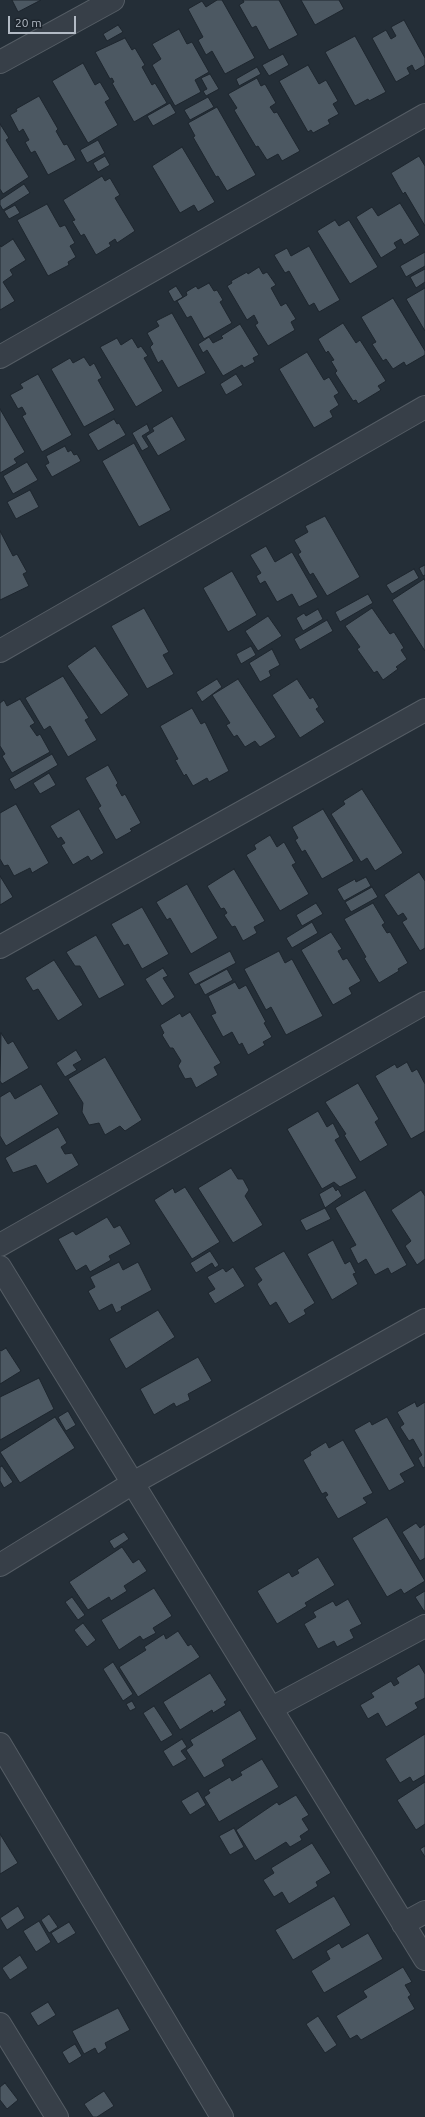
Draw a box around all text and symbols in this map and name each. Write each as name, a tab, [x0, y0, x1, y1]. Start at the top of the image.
scale bar	[10, 8, 78, 34]
text: 20 m	[15, 16, 42, 29]

